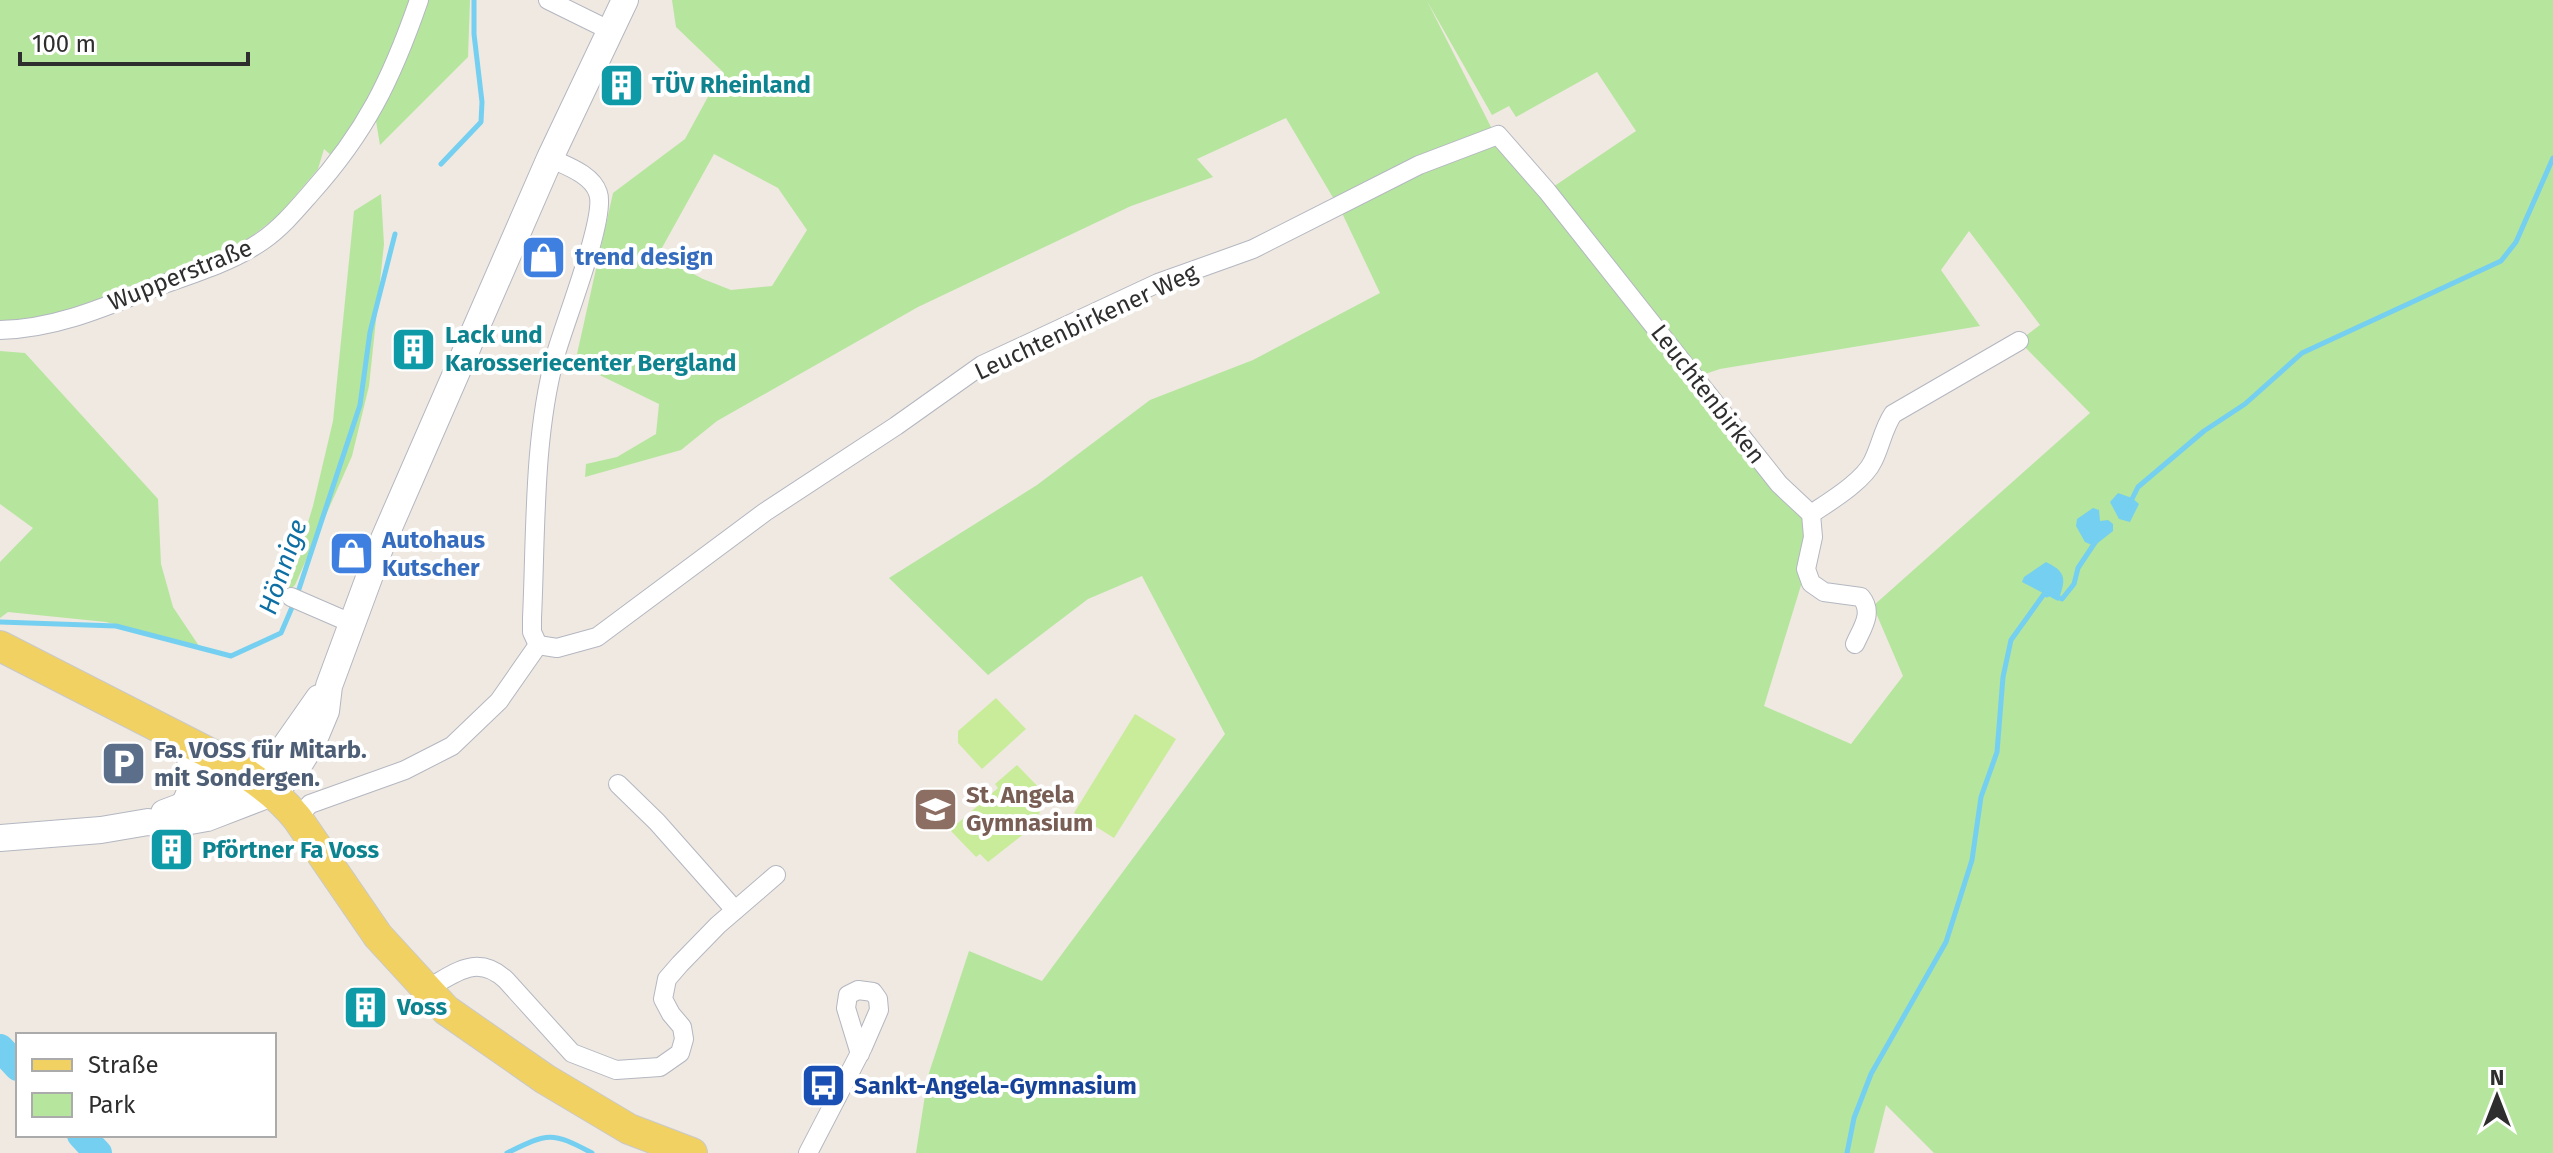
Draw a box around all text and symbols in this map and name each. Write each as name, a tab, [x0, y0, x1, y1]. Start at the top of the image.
scale bar	[20, 16, 248, 66]
text: 100 m	[32, 30, 96, 58]
building icon: TÜV Rheinland	[597, 61, 645, 109]
place label: TÜV Rheinland	[652, 71, 811, 99]
street label: Wupperstraße	[104, 233, 256, 317]
shop icon: trend design	[520, 233, 568, 281]
place label: trend design	[575, 243, 713, 271]
street label: Leuchtenbirkener Weg	[970, 258, 1202, 386]
street label: Leuchtenbirken	[1645, 319, 1771, 469]
place label: Lack und Karosseriecenter Bergland	[445, 321, 736, 377]
building icon: Lack und Karosseriecenter Bergland	[390, 325, 438, 373]
water label: Hönnige	[252, 515, 314, 619]
place label: Autohaus Kutscher	[381, 526, 485, 582]
shop icon: Autohaus Kutscher	[327, 530, 375, 578]
place label: Fa. VOSS für Mitarb. mit Sondergen.	[154, 736, 367, 792]
parking icon: Fa. VOSS für Mitarb. mit Sondergen.	[99, 740, 147, 788]
place label: St. Angela Gymnasium	[966, 781, 1093, 837]
school or university icon: St. Angela Gymnasium	[911, 785, 959, 833]
building icon: Pförtner Fa Voss	[147, 826, 195, 874]
place label: Pförtner Fa Voss	[202, 836, 380, 864]
building icon: Voss	[342, 983, 390, 1031]
place label: Voss	[396, 993, 448, 1021]
legend	[16, 1033, 276, 1137]
text: Straße	[88, 1051, 159, 1079]
north arrow	[2457, 1057, 2537, 1137]
bus stop icon: Sankt-Angela-Gymnasium	[799, 1062, 847, 1110]
text: N	[2490, 1064, 2504, 1091]
place label: Sankt-Angela-Gymnasium	[854, 1072, 1137, 1100]
text: Park	[88, 1091, 136, 1119]

